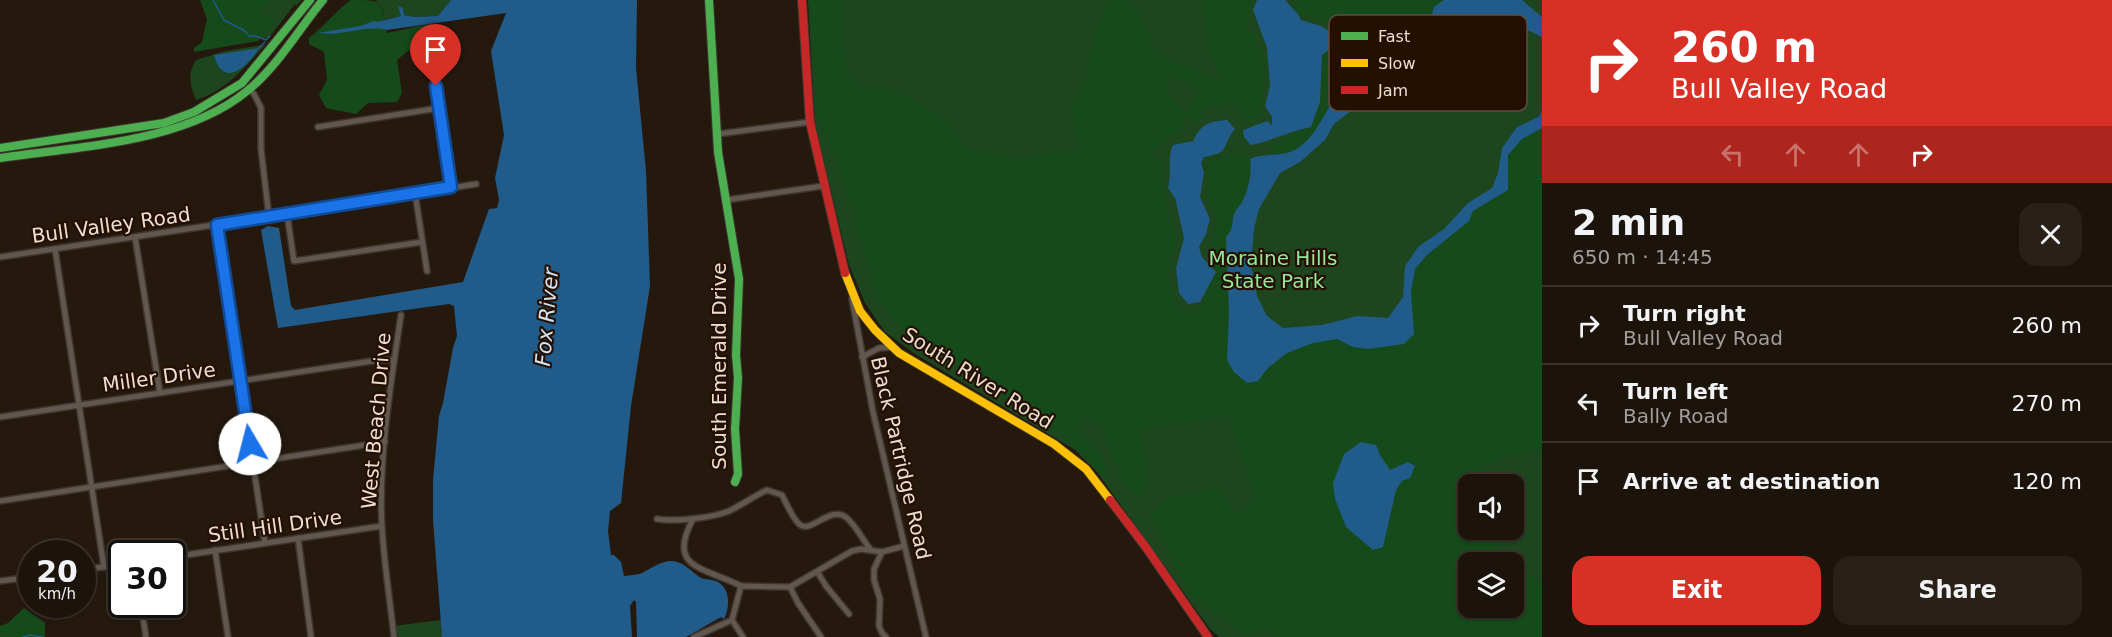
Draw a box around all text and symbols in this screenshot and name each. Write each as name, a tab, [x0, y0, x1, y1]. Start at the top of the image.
legend	[1329, 15, 1527, 111]
text: 260 m	[1671, 23, 1817, 72]
pin	[410, 24, 461, 86]
icon: right	[1572, 24, 1650, 102]
text: Fast	[1378, 27, 1410, 46]
icon: arrive	[419, 33, 452, 66]
text: Slow	[1378, 54, 1415, 73]
text: Bull Valley Road	[1671, 73, 1887, 104]
text: Jam	[1377, 81, 1408, 100]
icon: left	[1716, 138, 1749, 171]
icon: ahead	[1779, 138, 1812, 171]
icon: ahead	[1842, 138, 1875, 171]
icon: right	[1905, 138, 1938, 171]
street label: Bull Valley Road	[30, 202, 192, 248]
text: 2 min	[1572, 202, 1685, 243]
button: close	[2019, 203, 2082, 266]
text: 650 m · 14:45	[1572, 245, 1713, 269]
park label: Moraine Hills State Park	[1209, 246, 1338, 293]
street label: South Emerald Drive	[707, 262, 731, 470]
water label: Fox River	[531, 266, 563, 367]
text: Turn right	[1623, 301, 1746, 326]
icon: right	[1572, 309, 1605, 342]
text: 260 m	[2012, 313, 2082, 338]
street label: South River Road	[898, 322, 1058, 434]
text: Bull Valley Road	[1623, 326, 1783, 350]
street label: West Beach Drive	[356, 332, 396, 510]
street label: Black Partridge Road	[866, 354, 936, 562]
street label: Miller Drive	[101, 357, 217, 397]
text: Turn left	[1623, 379, 1728, 404]
icon: left	[1572, 387, 1605, 420]
text: 270 m	[2012, 391, 2082, 416]
text: Bally Road	[1623, 404, 1728, 428]
position arrow	[218, 412, 282, 476]
icon: arrive	[1572, 465, 1605, 498]
text: Arrive at destination	[1623, 469, 1880, 494]
text: 120 m	[2012, 469, 2082, 494]
map controls	[1458, 474, 1524, 618]
button: sound	[1458, 474, 1524, 540]
street label: Still Hill Drive	[207, 505, 343, 547]
speed limit sign: 30	[108, 540, 186, 618]
button: layers	[1458, 552, 1524, 618]
text: 20	[36, 554, 78, 589]
button: Exit	[1572, 556, 1821, 625]
button: Share	[1833, 556, 2082, 625]
text: km/h	[38, 585, 76, 603]

